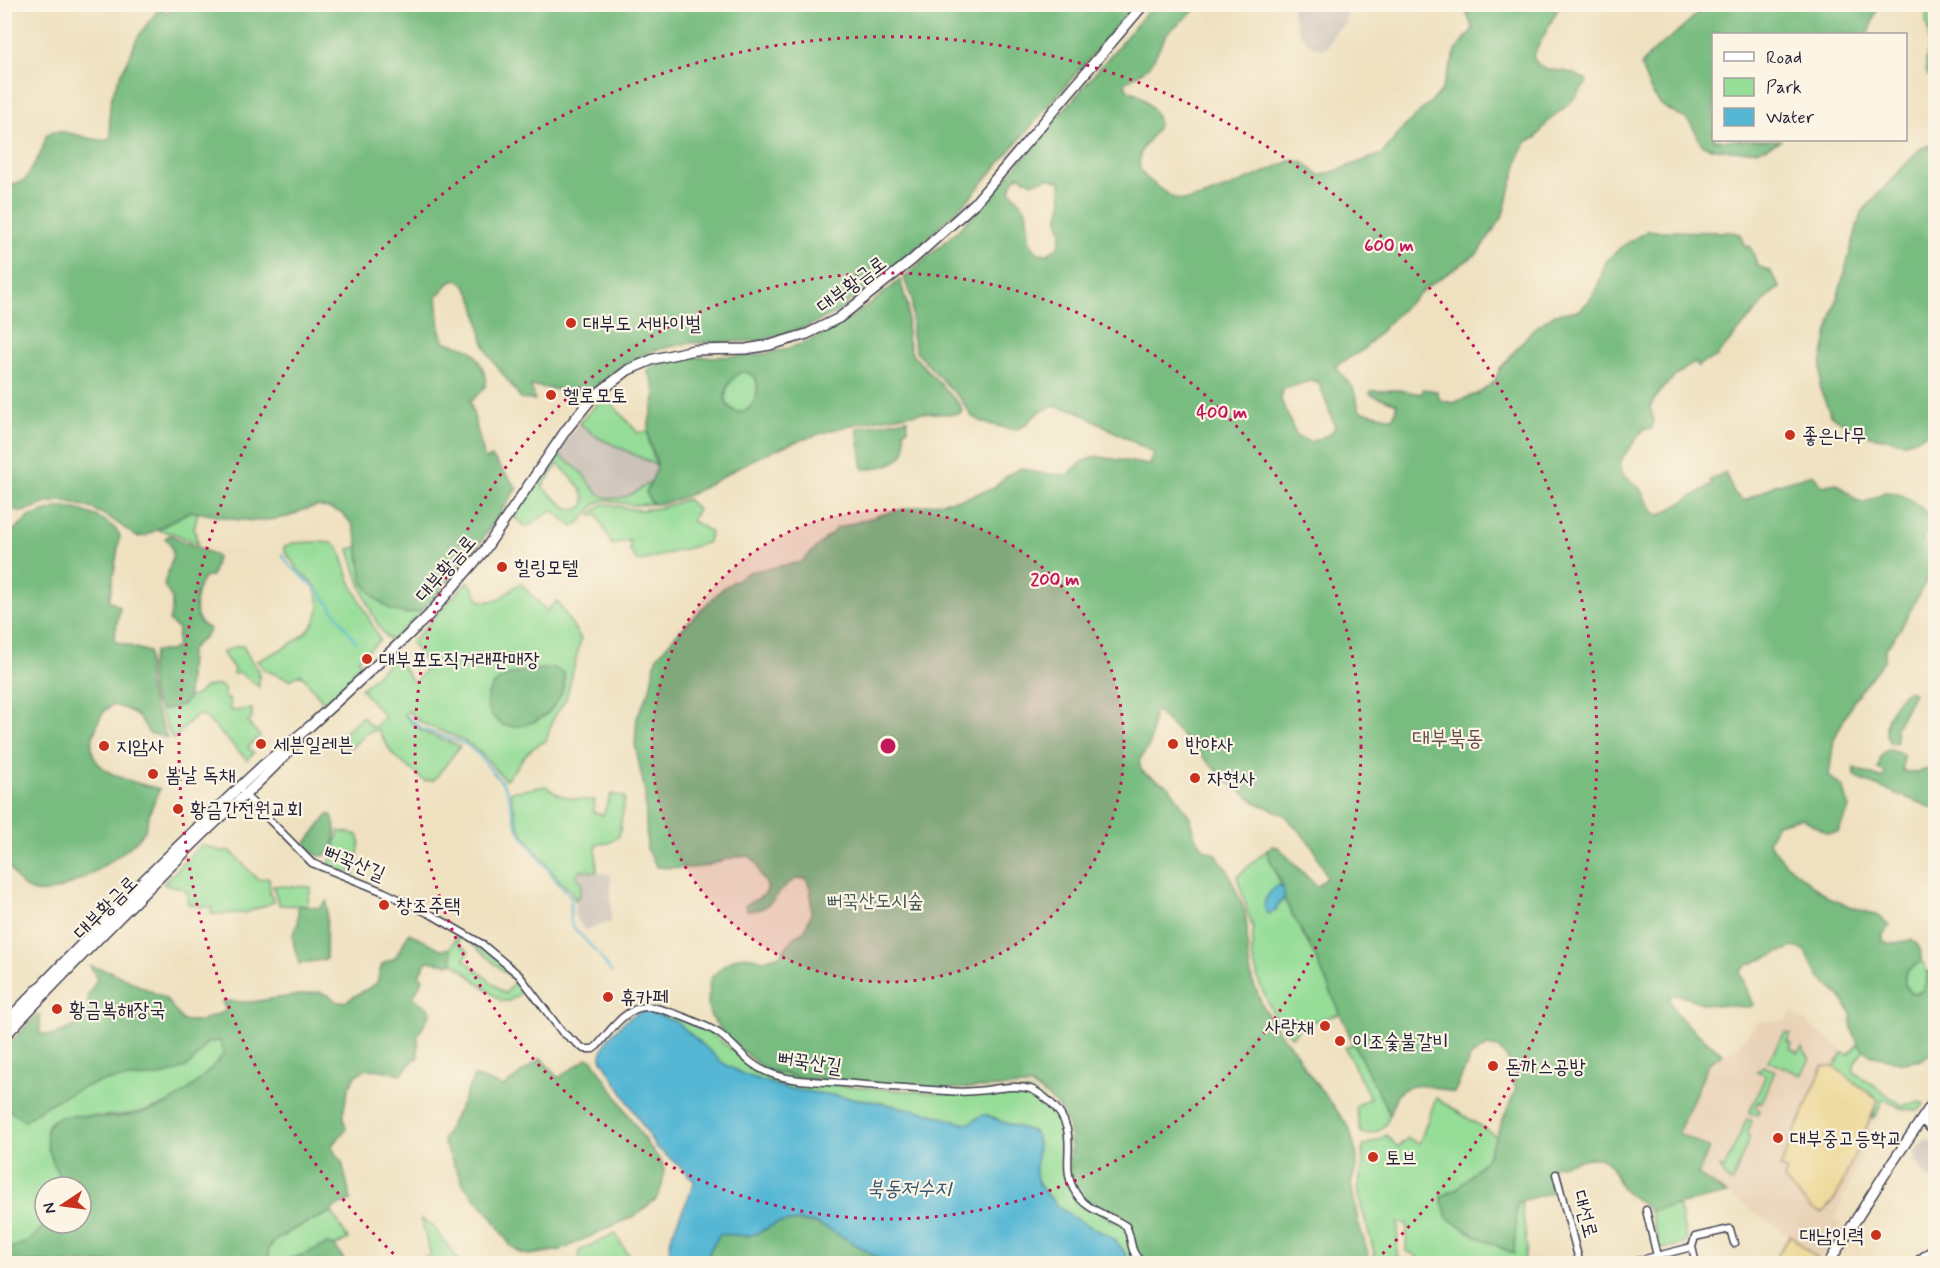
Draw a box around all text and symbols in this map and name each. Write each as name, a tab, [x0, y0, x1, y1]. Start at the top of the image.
legend	[1712, 33, 1907, 141]
text: Road	[1766, 46, 1802, 70]
text: Park	[1766, 76, 1802, 100]
text: Water	[1766, 106, 1815, 130]
text: 600 m	[1364, 234, 1414, 258]
street label: 대부황금로	[812, 250, 892, 320]
place label: 대부도 서바이벌	[583, 311, 701, 338]
marker: 대부도 서바이벌	[564, 316, 578, 330]
place label: 헬로모토	[563, 383, 627, 410]
marker: 헬로모토	[544, 388, 558, 402]
text: 400 m	[1197, 401, 1247, 425]
place label: 좋은나무	[1802, 423, 1866, 450]
marker: 좋은나무	[1783, 428, 1797, 442]
street label: 대부황금로	[410, 530, 483, 608]
place label: 힐링모텔	[514, 555, 578, 582]
marker: 힐링모텔	[495, 560, 509, 574]
text: 200 m	[1030, 568, 1080, 592]
place label: 대부포도직거래판매장	[379, 647, 540, 674]
marker: 대부포도직거래판매장	[360, 652, 374, 666]
district label: 대부북동	[1413, 725, 1483, 753]
place label: 세븐일레븐	[273, 732, 353, 759]
place label: 반야사	[1185, 732, 1233, 759]
place label: 지암사	[116, 734, 164, 761]
centre of rings	[878, 736, 898, 756]
marker: 세븐일레븐	[254, 737, 268, 751]
marker: 반야사	[1166, 737, 1180, 751]
marker: 지암사	[97, 739, 111, 753]
place label: 봄날 독채	[165, 762, 235, 789]
place label: 자현사	[1207, 766, 1255, 793]
marker: 봄날 독채	[146, 767, 160, 781]
marker: 자현사	[1188, 771, 1202, 785]
place label: 황금간전원교회	[190, 797, 303, 824]
marker: 황금간전원교회	[171, 802, 185, 816]
street label: 뻐꾹산길	[320, 838, 389, 888]
street label: 대부황금로	[68, 870, 144, 946]
park label: 뻐꾹산도시숲	[827, 888, 923, 915]
place label: 창조주택	[396, 893, 460, 920]
marker: 창조주택	[377, 898, 391, 912]
place label: 휴카페	[620, 985, 668, 1012]
marker: 휴카페	[601, 990, 615, 1004]
place label: 황금복해장국	[69, 997, 166, 1024]
marker: 황금복해장국	[50, 1002, 64, 1016]
place label: 사랑채	[1265, 1014, 1313, 1041]
marker: 사랑채	[1318, 1019, 1332, 1033]
place label: 이조숯불갈비	[1352, 1029, 1449, 1056]
marker: 이조숯불갈비	[1333, 1034, 1347, 1048]
street label: 뻐꾹산길	[776, 1044, 844, 1081]
place label: 돈까스공방	[1505, 1054, 1585, 1081]
marker: 돈까스공방	[1486, 1059, 1500, 1073]
place label: 대부중고등학교	[1790, 1126, 1903, 1153]
marker: 대부중고등학교	[1771, 1131, 1785, 1145]
place label: 토브	[1385, 1145, 1417, 1172]
marker: 토브	[1366, 1150, 1380, 1164]
north arrow	[33, 1175, 93, 1235]
water label: 북동저수지	[867, 1175, 953, 1203]
street label: 대선로	[1565, 1188, 1604, 1241]
text: N	[38, 1200, 61, 1216]
place label: 대남인력	[1800, 1223, 1864, 1250]
marker: 대남인력	[1869, 1228, 1883, 1242]

